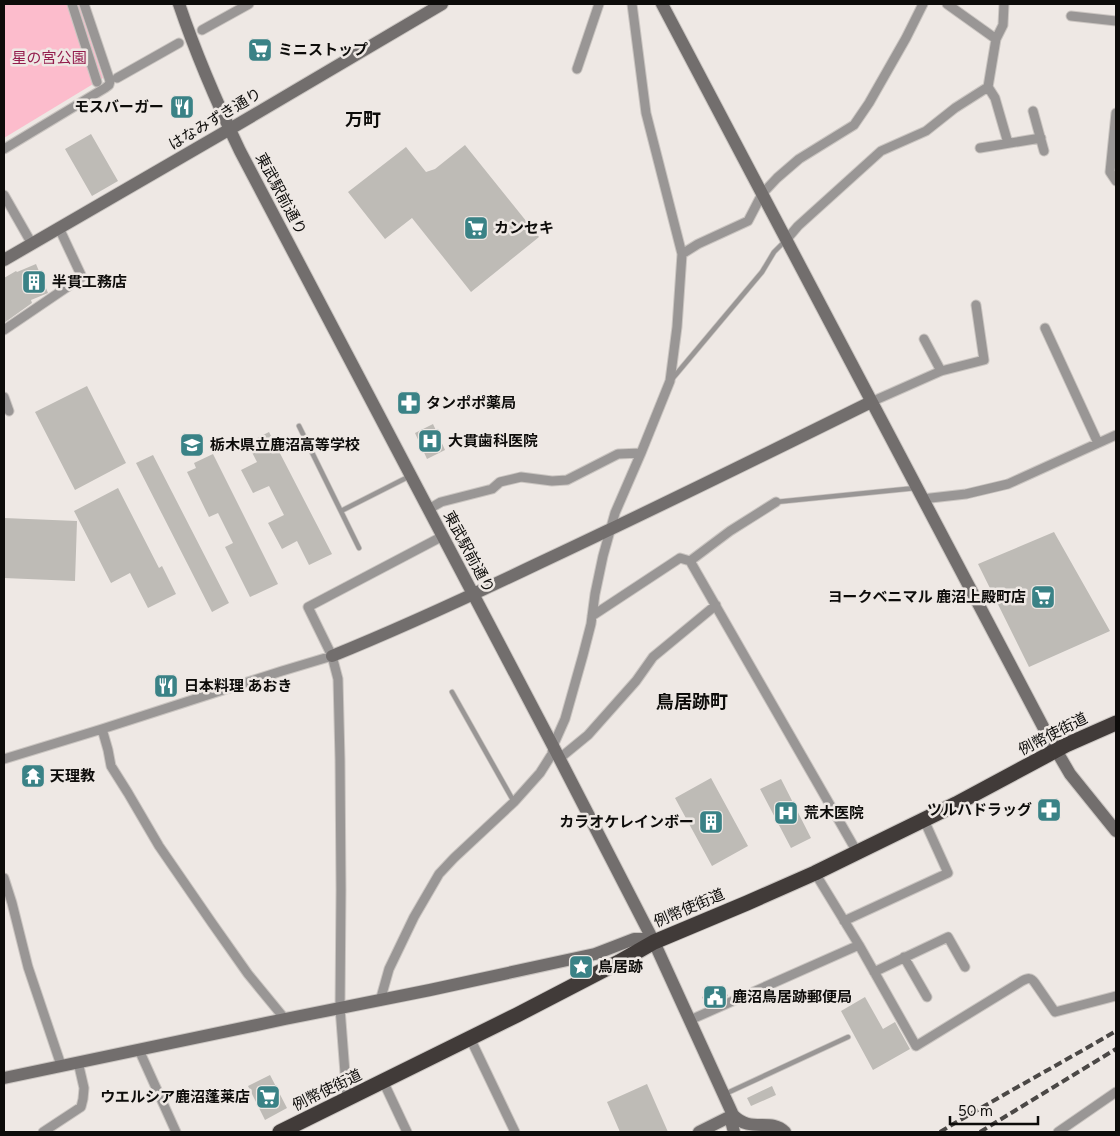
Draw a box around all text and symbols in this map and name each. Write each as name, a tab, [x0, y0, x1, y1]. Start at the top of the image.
supermarket icon: ミニストップ	[247, 37, 273, 63]
place label: ミニストップ	[278, 41, 368, 59]
park label: 星の宮公園	[11, 49, 87, 67]
street label: はなみずき通り	[165, 84, 265, 154]
restaurant icon: モスバーガー	[169, 94, 195, 120]
place label: モスバーガー	[74, 98, 164, 116]
district label: 万町	[345, 109, 381, 131]
street label: 東武駅前通り	[252, 150, 310, 238]
supermarket icon: カンセキ	[463, 215, 489, 241]
place label: カンセキ	[494, 219, 554, 237]
building icon: 半貫工務店	[21, 269, 47, 295]
place label: 半貫工務店	[52, 273, 127, 291]
pharmacy icon: タンポポ薬局	[396, 390, 422, 416]
place label: タンポポ薬局	[426, 394, 516, 412]
hospital icon: 大貫歯科医院	[417, 428, 443, 454]
school or university icon: 栃木県立鹿沼高等学校	[179, 432, 205, 458]
place label: 大貫歯科医院	[448, 432, 538, 450]
place label: 栃木県立鹿沼高等学校	[210, 436, 360, 454]
street label: 東武駅前通り	[440, 508, 498, 596]
supermarket icon: ヨークベニマル 鹿沼上殿町店	[1030, 584, 1056, 610]
place label: ヨークベニマル 鹿沼上殿町店	[827, 588, 1026, 606]
restaurant icon: 日本料理 あおき	[153, 673, 179, 699]
place label: 日本料理 あおき	[184, 677, 293, 695]
district label: 鳥居跡町	[656, 691, 728, 713]
street label: 例幣使街道	[1015, 709, 1091, 759]
temple icon: 天理教	[20, 763, 46, 789]
place label: 天理教	[50, 767, 95, 785]
pharmacy icon: ツルハドラッグ	[1036, 797, 1062, 823]
hospital icon: 荒木医院	[773, 800, 799, 826]
place label: ツルハドラッグ	[927, 801, 1032, 819]
place label: 荒木医院	[804, 804, 864, 822]
building icon: カラオケレインボー	[698, 809, 724, 835]
place label: カラオケレインボー	[559, 813, 694, 831]
street label: 例幣使街道	[651, 885, 727, 931]
place icon: 鳥居跡	[568, 954, 594, 980]
place label: 鳥居跡	[598, 958, 643, 976]
public building icon: 鹿沼鳥居跡郵便局	[702, 984, 728, 1010]
place label: 鹿沼鳥居跡郵便局	[732, 988, 852, 1006]
street label: 例幣使街道	[289, 1065, 365, 1115]
supermarket icon: ウエルシア鹿沼蓬莱店	[255, 1084, 281, 1110]
place label: ウエルシア鹿沼蓬莱店	[100, 1088, 250, 1106]
scale bar	[950, 1094, 1038, 1126]
text: 50 m	[958, 1102, 993, 1120]

